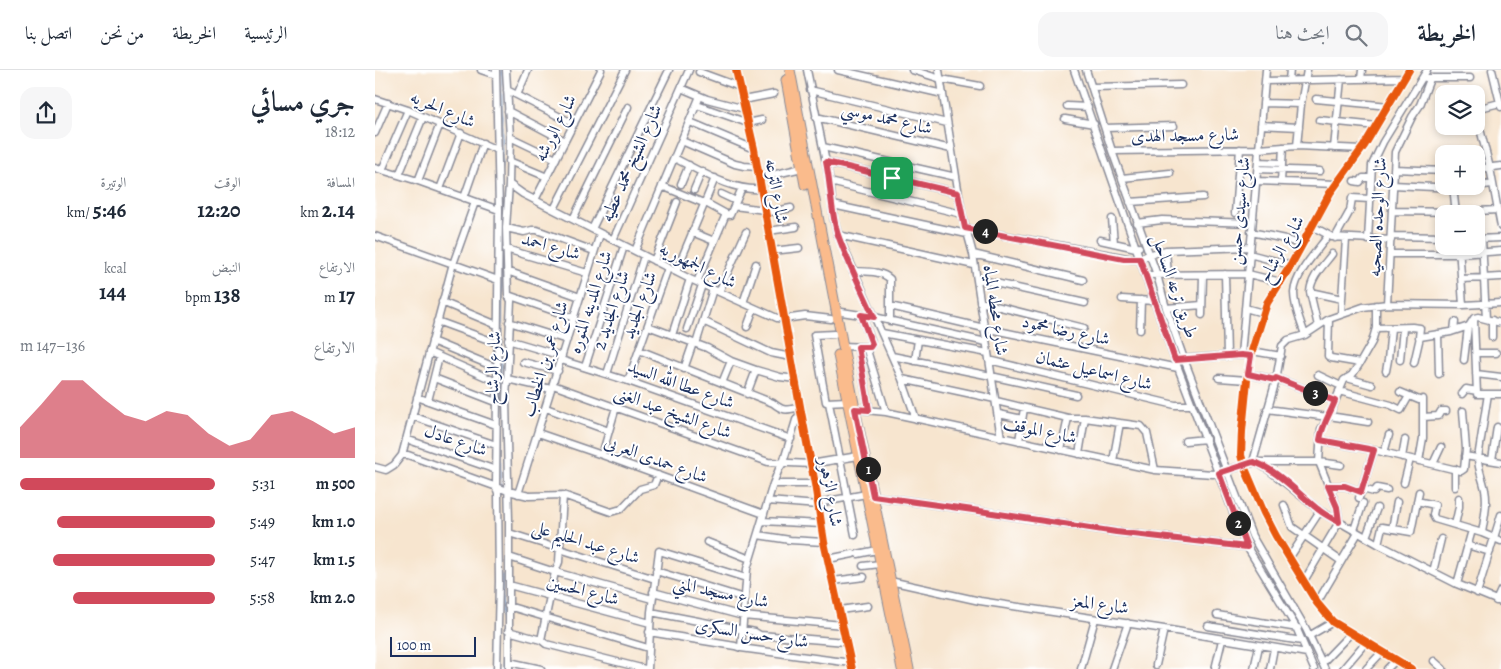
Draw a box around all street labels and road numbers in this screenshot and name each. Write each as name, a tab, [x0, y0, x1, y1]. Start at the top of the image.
street label: شارع الحريه	[406, 85, 479, 136]
street label: شارع الورشه	[528, 90, 585, 167]
street label: شارع محمد موسي	[838, 96, 935, 145]
street label: شارع الشيخ محمد عطيه	[594, 100, 671, 227]
street label: شارع مسجد الهدى	[1131, 122, 1239, 151]
street label: شارع سيدى حسن	[1222, 156, 1259, 266]
street label: شارع الوحده الصحيه	[1362, 156, 1395, 278]
street label: شارع الترعه	[757, 157, 795, 226]
street label: شارع الرشاح	[1252, 211, 1313, 289]
street label: شارع احمد	[518, 226, 583, 269]
street label: طريق ترعه الساحل	[1145, 231, 1204, 342]
street label: شارع الجمهوريه	[654, 236, 741, 297]
street label: شارع المدينه المنوره	[562, 247, 621, 358]
street label: شارع محطه المياه	[975, 263, 1014, 357]
street label: شارع الجديد 2	[587, 267, 638, 354]
street label: شارع الجديد	[616, 268, 665, 343]
street label: شارع عمر بن الخطاب	[516, 298, 577, 421]
street label: شارع رضا محمود	[1019, 309, 1112, 354]
street label: شارع الرشاح	[480, 331, 510, 406]
street label: شارع اسماعيل عثمان	[1033, 344, 1155, 399]
street label: شارع عطا الله السيد	[623, 352, 738, 417]
street label: شارع الشيخ عبد الغنى	[610, 380, 735, 448]
street label: شارع الموقف	[1000, 410, 1079, 452]
street label: شارع عادل	[420, 418, 491, 465]
street label: شارع حمدى العربى	[600, 429, 711, 492]
street label: شارع الزهور	[810, 454, 849, 529]
street label: شارع عبد الحليم على	[528, 514, 643, 575]
street label: شارع الحسين	[543, 569, 622, 614]
street label: شارع مسجد المني	[670, 570, 771, 619]
street label: شارع المعز	[1067, 588, 1130, 623]
street label: شارع حسن السكرى	[693, 612, 810, 657]

